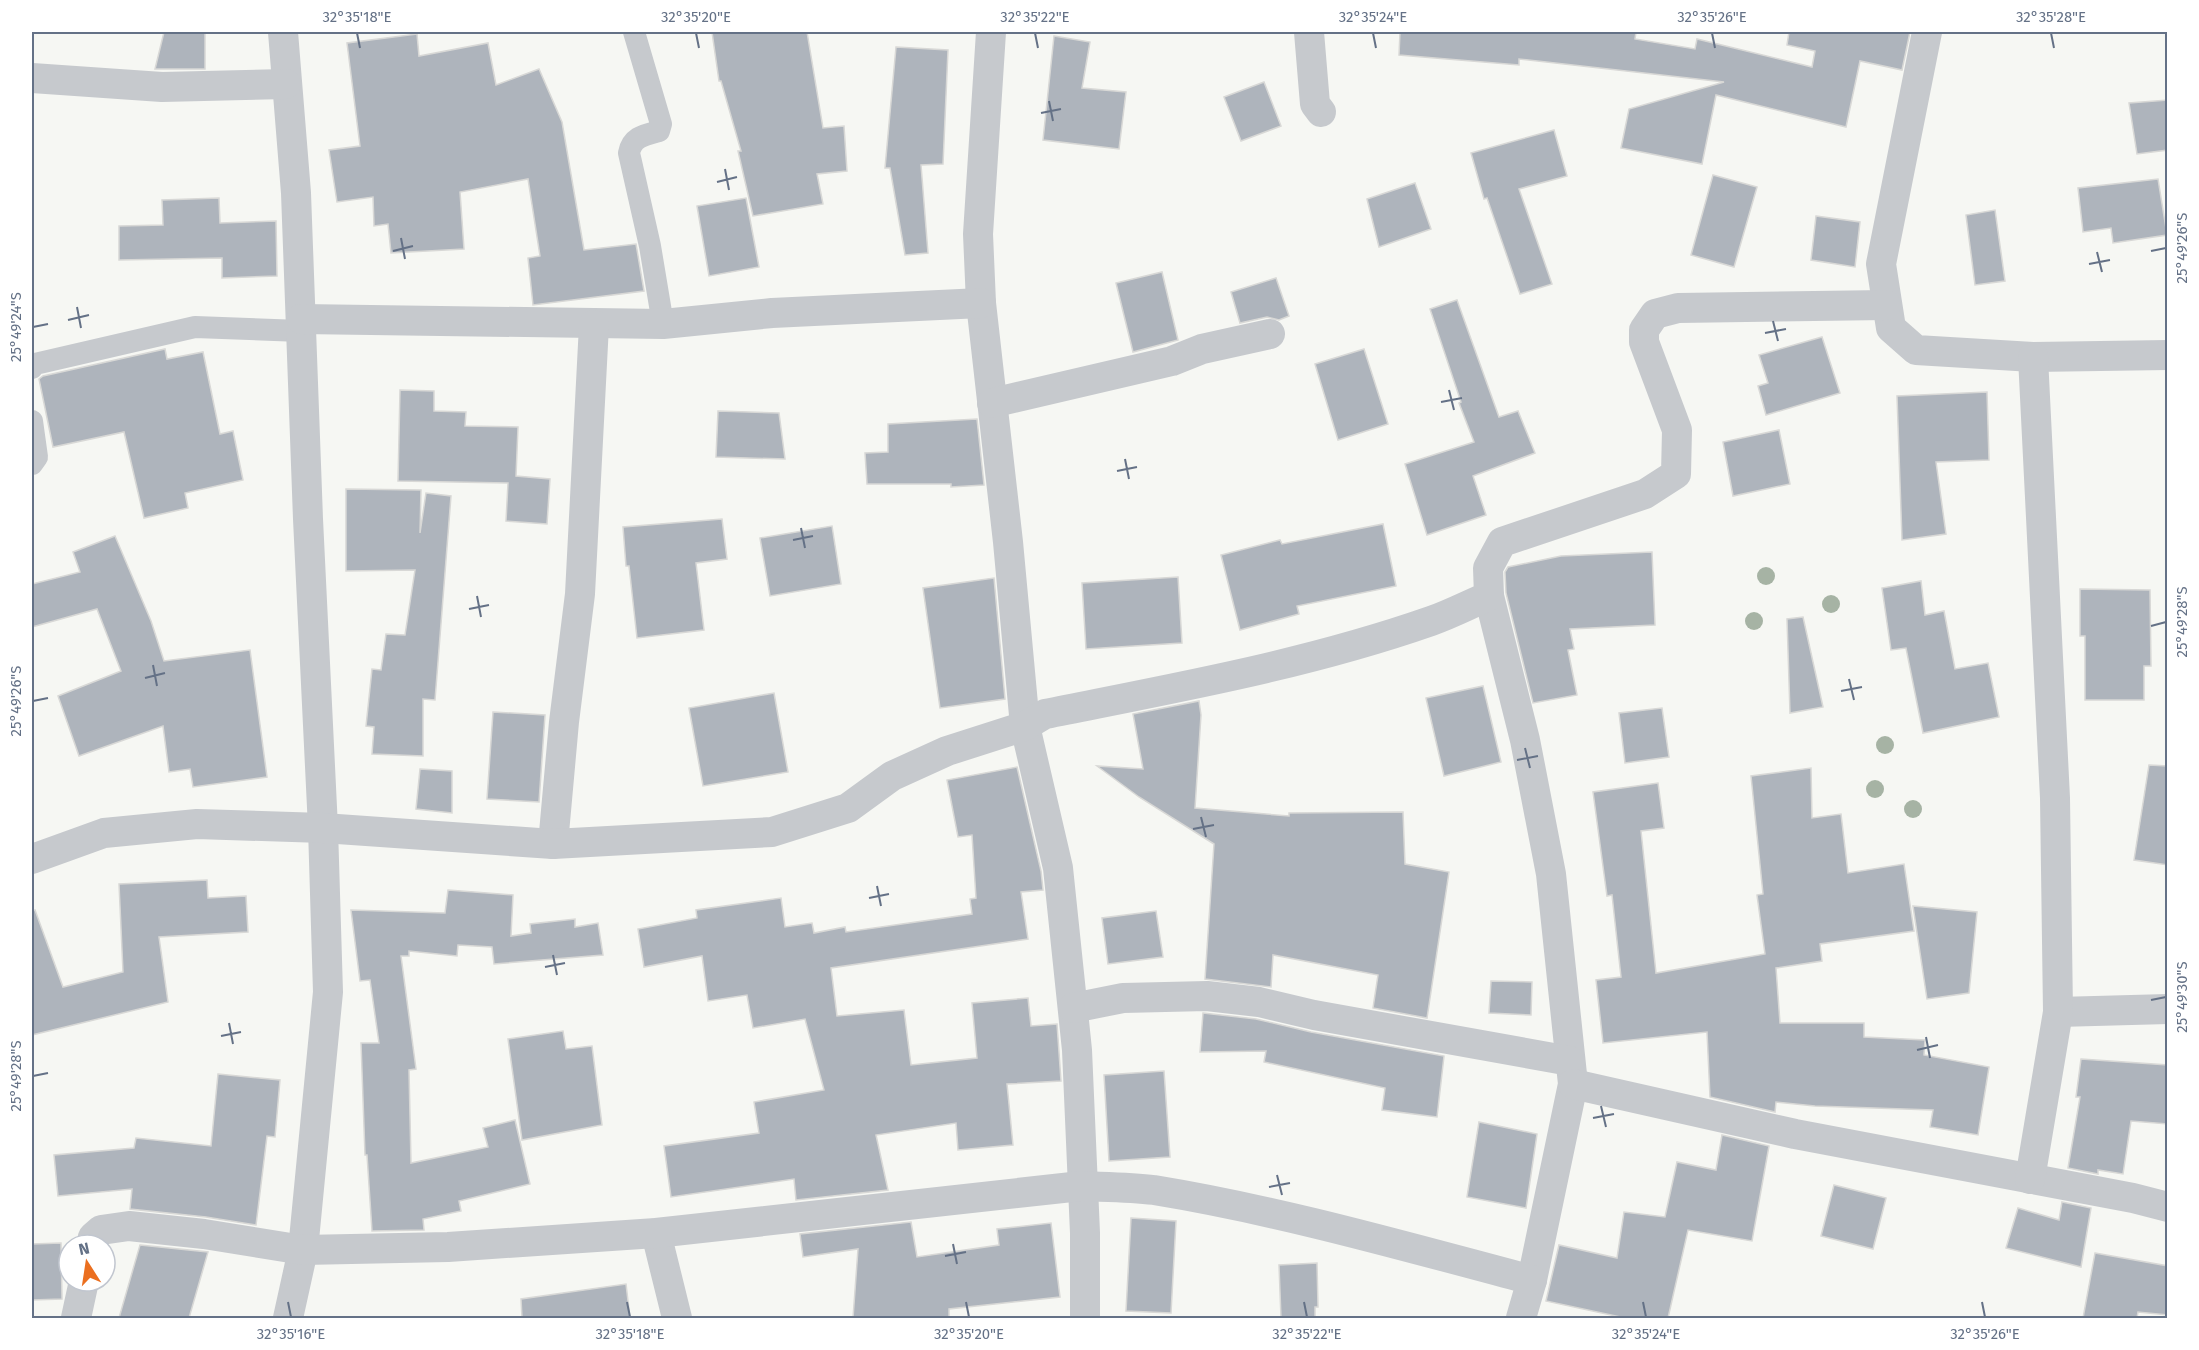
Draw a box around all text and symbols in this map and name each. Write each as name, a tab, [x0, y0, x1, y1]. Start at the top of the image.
text: 32°35'18"E	[323, 8, 392, 26]
text: 32°35'20"E	[661, 8, 731, 26]
text: 32°35'22"E	[1000, 8, 1070, 26]
text: 32°35'24"E	[1339, 8, 1407, 26]
text: 32°35'26"E	[1677, 8, 1747, 26]
text: 32°35'28"E	[2016, 8, 2086, 26]
text: 25°49'26"S	[2173, 213, 2191, 283]
text: 25°49'24"S	[7, 292, 25, 362]
text: 25°49'28"S	[2173, 586, 2191, 658]
text: 25°49'26"S	[7, 666, 25, 736]
text: 25°49'30"S	[2173, 961, 2191, 1033]
text: 25°49'28"S	[7, 1040, 25, 1112]
north arrow	[57, 1233, 117, 1293]
text: N	[77, 1238, 91, 1259]
text: 32°35'16"E	[257, 1325, 325, 1343]
text: 32°35'18"E	[596, 1325, 665, 1343]
text: 32°35'20"E	[934, 1325, 1004, 1343]
text: 32°35'22"E	[1272, 1325, 1342, 1343]
text: 32°35'24"E	[1612, 1325, 1680, 1343]
text: 32°35'26"E	[1950, 1325, 2020, 1343]

